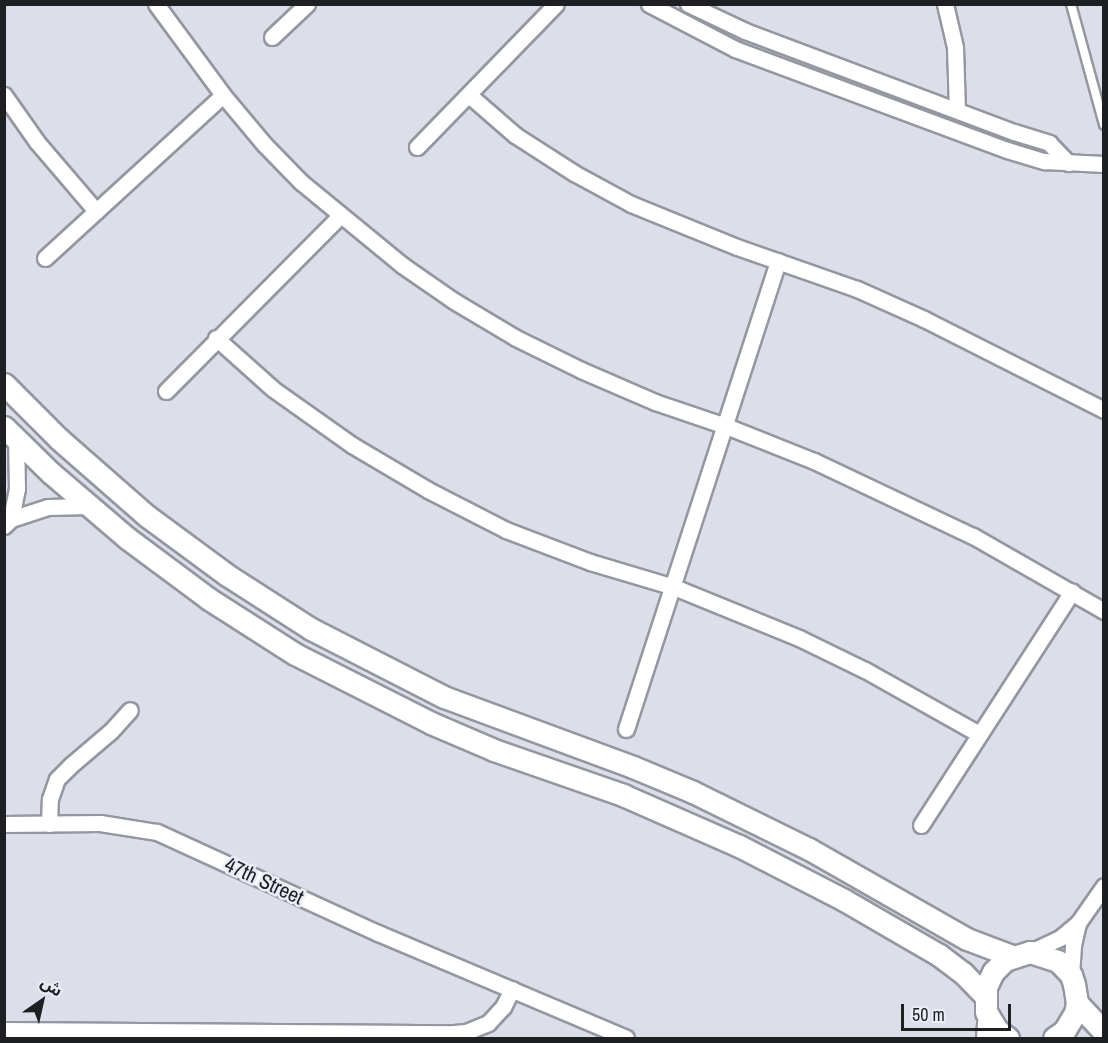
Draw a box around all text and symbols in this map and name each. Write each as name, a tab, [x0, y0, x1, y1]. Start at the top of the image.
street label: 47th Street	[220, 852, 308, 910]
north arrow	[12, 971, 72, 1031]
text: ش	[37, 971, 67, 1001]
scale bar	[904, 992, 1014, 1030]
text: 50 m	[912, 1002, 945, 1027]

